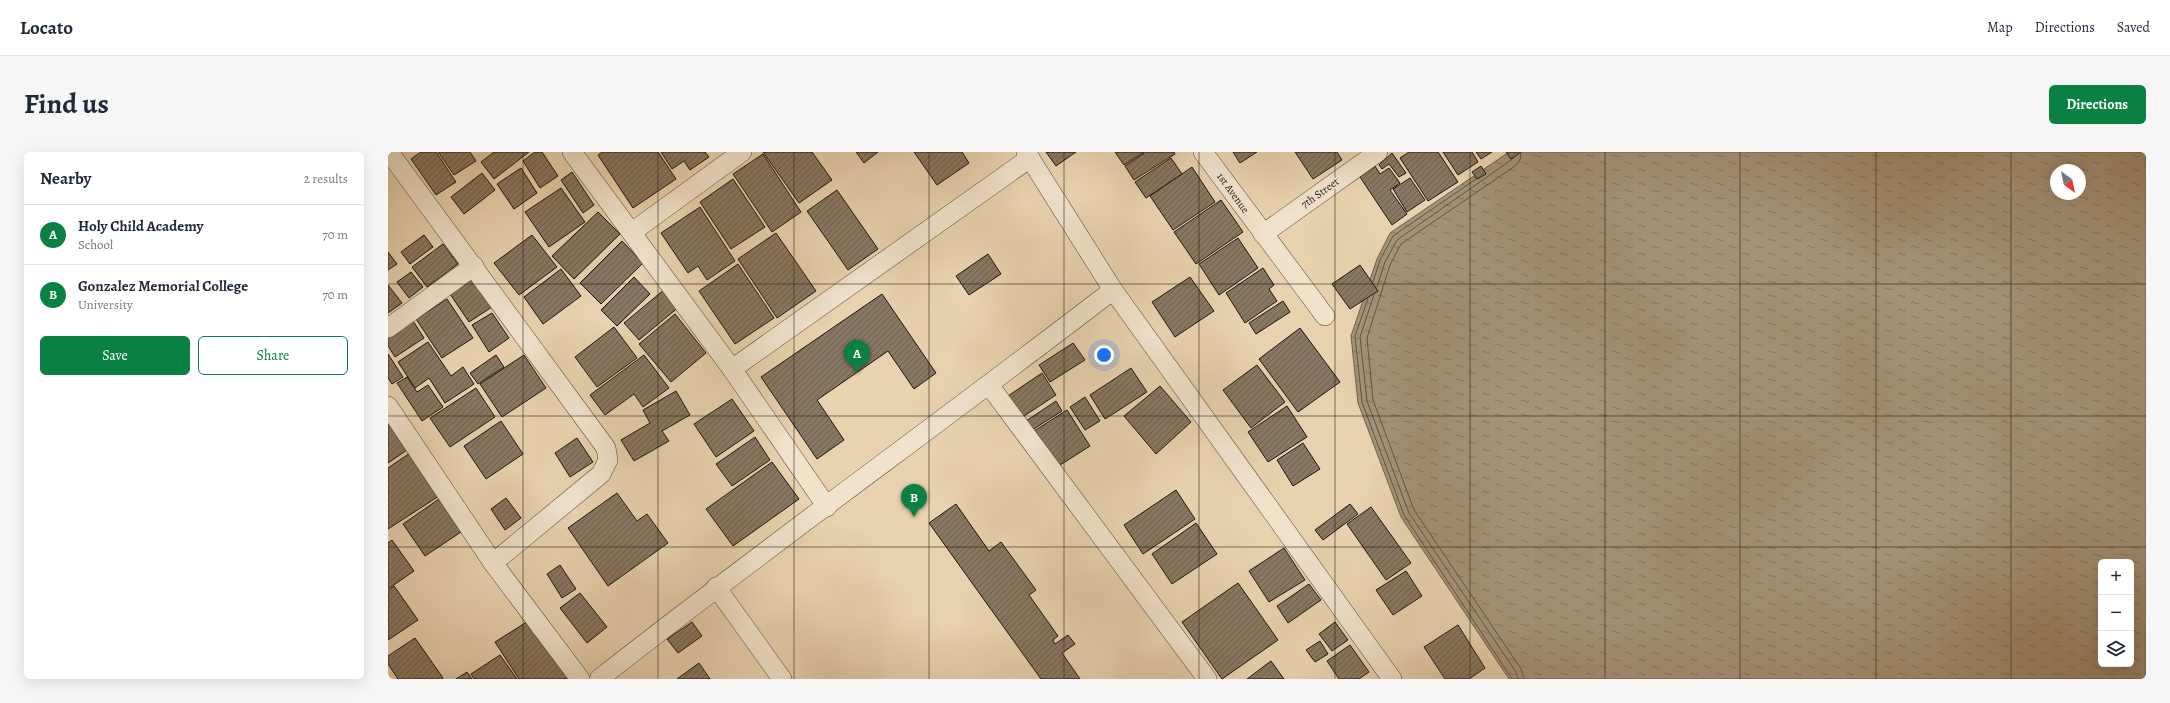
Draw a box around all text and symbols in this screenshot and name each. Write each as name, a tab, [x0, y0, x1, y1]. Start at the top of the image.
text: Locato	[20, 15, 73, 41]
text: Map	[1987, 18, 2013, 37]
text: Directions	[2035, 18, 2095, 37]
text: Saved	[2117, 18, 2150, 37]
text: Find us	[24, 85, 109, 123]
button: Directions	[2049, 85, 2146, 124]
north arrow	[2050, 164, 2086, 200]
text: Nearby	[40, 167, 91, 190]
text: 2 results	[304, 170, 348, 187]
street label: 1st Avenue	[1213, 170, 1253, 216]
street label: 7th Street	[1298, 174, 1342, 212]
text: Holy Child Academy	[78, 216, 204, 236]
text: A	[49, 226, 57, 243]
text: 70 m	[322, 226, 348, 243]
text: School	[78, 236, 113, 253]
text: Gonzalez Memorial College	[78, 276, 248, 296]
text: B	[49, 286, 57, 303]
text: 70 m	[322, 286, 348, 303]
text: University	[78, 296, 133, 313]
button: Save	[40, 336, 190, 375]
button: Share	[198, 336, 348, 375]
pin: A	[844, 340, 870, 373]
your location	[1094, 345, 1114, 365]
pin: B	[901, 484, 927, 517]
map controls	[2098, 559, 2134, 667]
button: +	[2098, 559, 2134, 595]
button: −	[2098, 595, 2134, 631]
button: layers	[2098, 631, 2134, 667]

